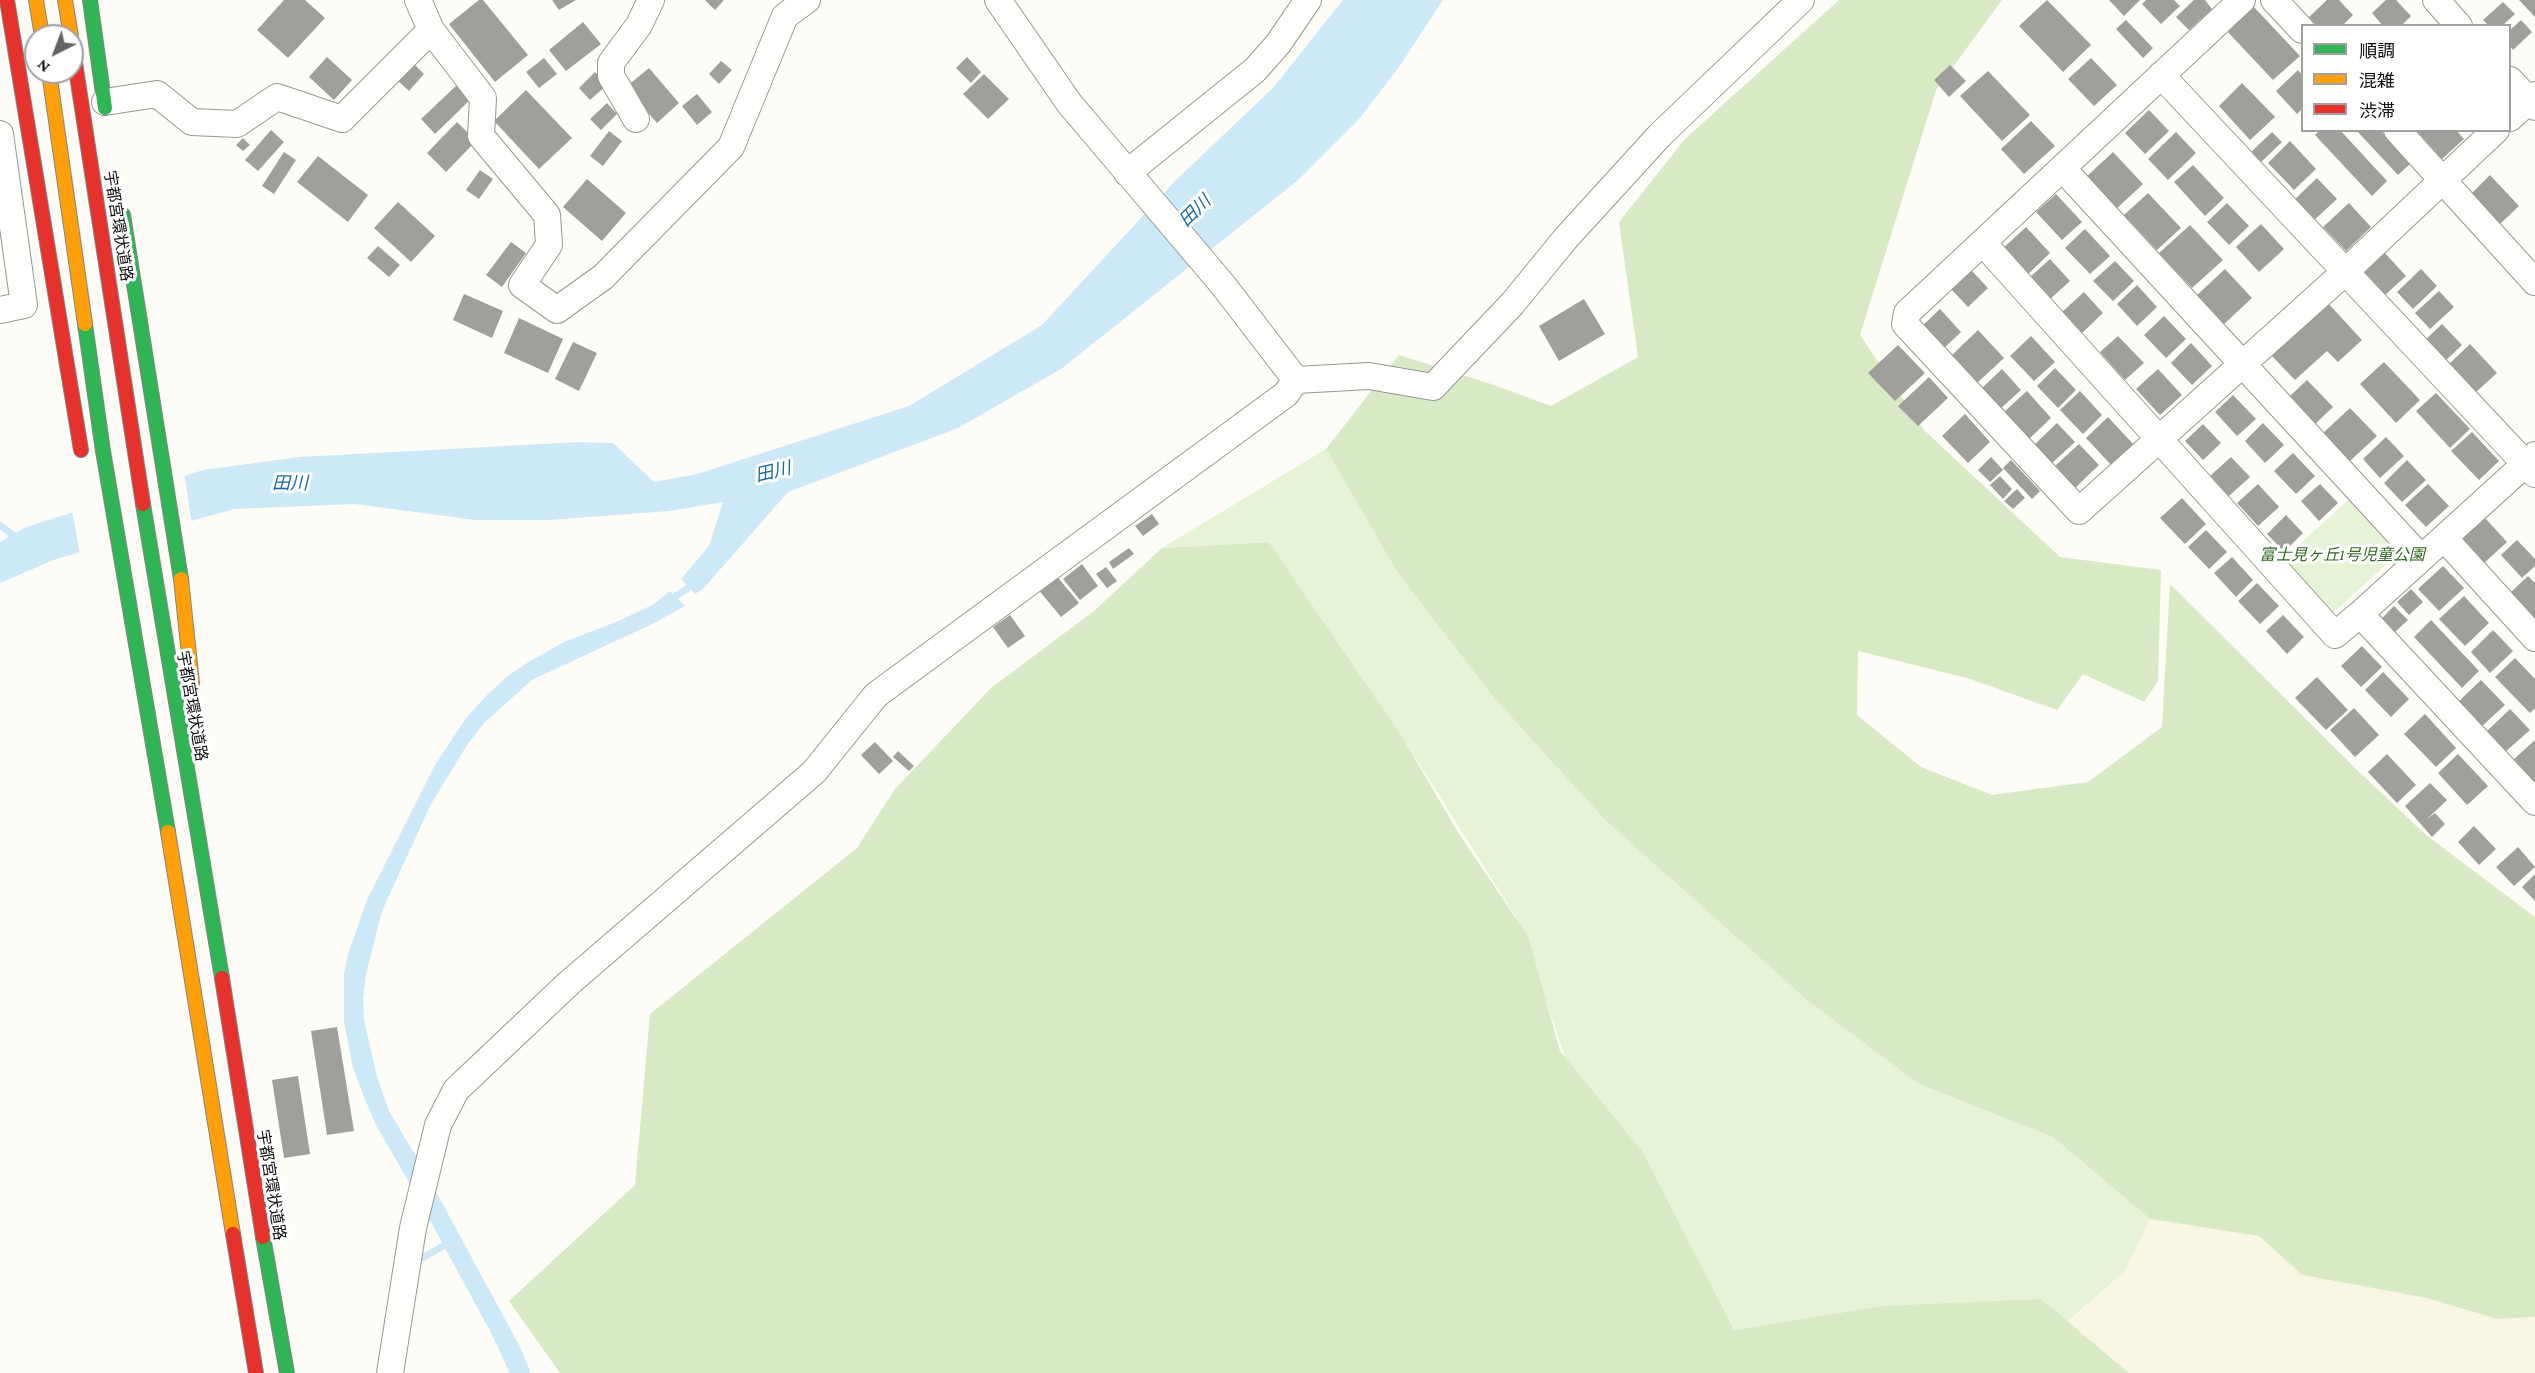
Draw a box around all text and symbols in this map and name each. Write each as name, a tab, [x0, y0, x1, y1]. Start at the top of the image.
north arrow	[24, 24, 84, 84]
legend	[2301, 24, 2511, 132]
text: 順調	[2359, 41, 2395, 61]
text: N	[33, 56, 53, 76]
text: 混雑	[2359, 71, 2395, 91]
text: 渋滞	[2359, 101, 2395, 121]
street label: 宇都宮環状道路	[100, 169, 136, 283]
water label: 田川	[1175, 191, 1215, 231]
water label: 田川	[753, 457, 793, 487]
water label: 田川	[272, 472, 308, 494]
park label: 富士見ヶ丘1号児童公園	[2259, 545, 2425, 565]
street label: 宇都宮環状道路	[173, 649, 211, 763]
street label: 宇都宮環状道路	[253, 1128, 289, 1242]

